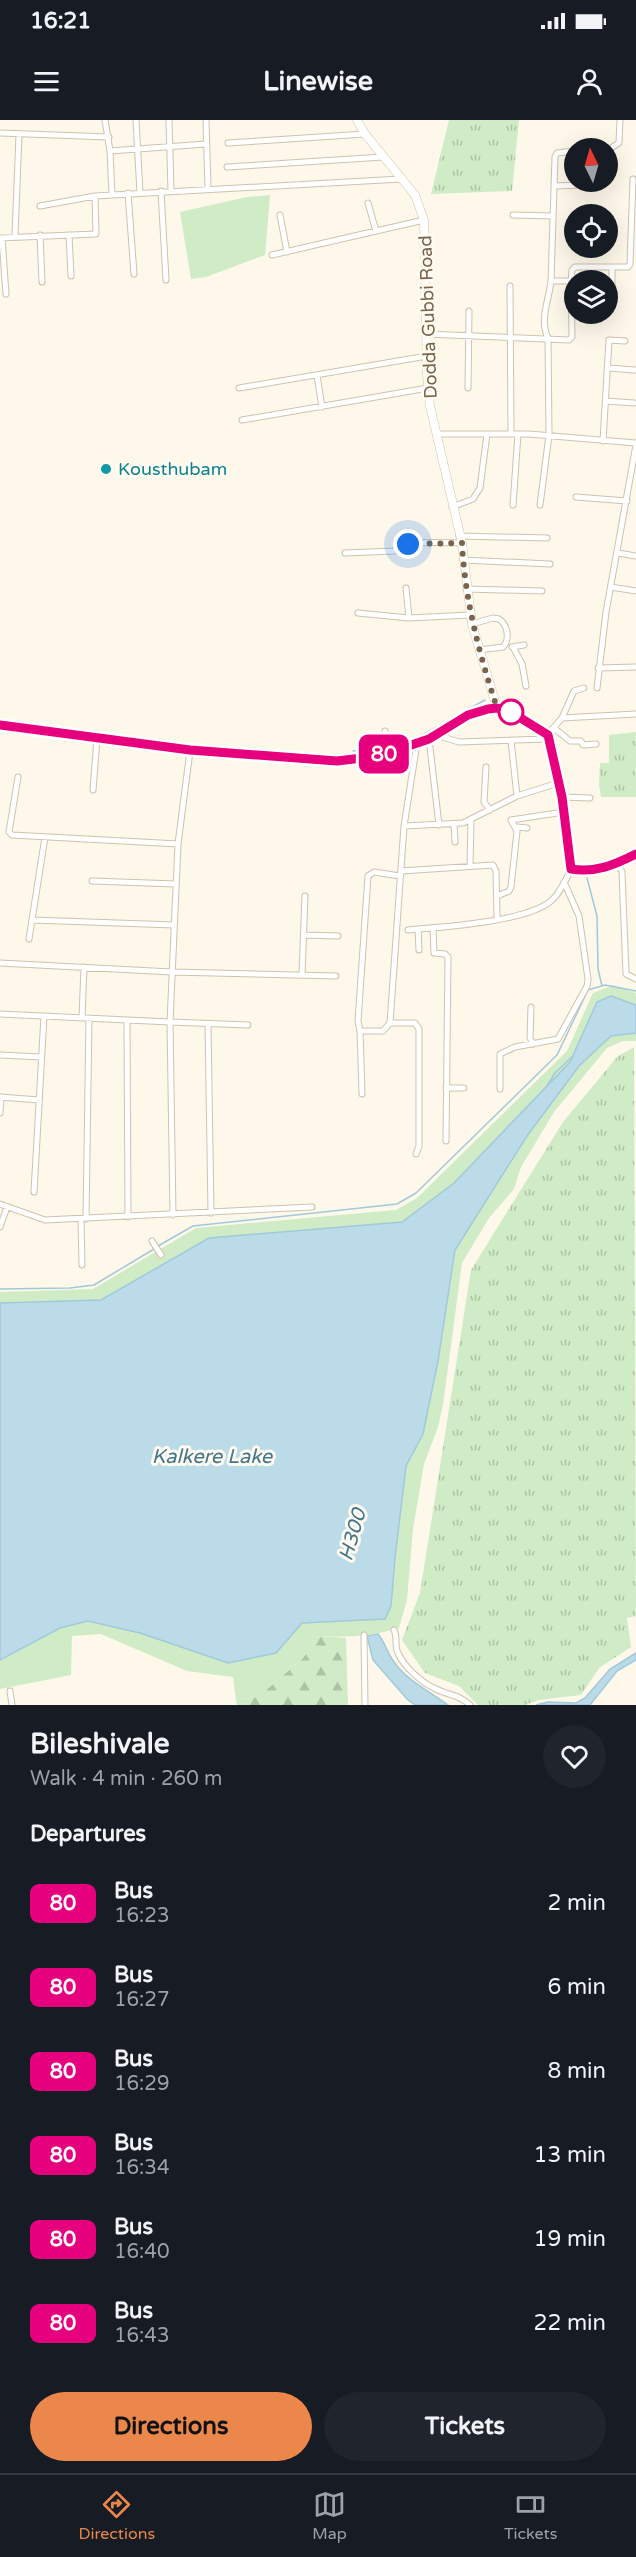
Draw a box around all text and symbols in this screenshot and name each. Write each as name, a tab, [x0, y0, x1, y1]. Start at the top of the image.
text: 16:21	[30, 8, 91, 34]
icon: menu	[30, 65, 63, 98]
text: Linewise	[263, 65, 373, 98]
icon: person	[573, 65, 606, 98]
north arrow	[564, 138, 618, 192]
map controls	[564, 138, 618, 324]
button: locate	[564, 204, 618, 258]
street label: Dodda Gubbi Road	[414, 235, 442, 399]
button: layers	[564, 270, 618, 324]
place label: Kousthubam	[118, 458, 227, 480]
marker: Kousthubam	[99, 462, 113, 476]
your location	[393, 529, 423, 559]
unlabelled marker	[498, 699, 524, 725]
line badge: 80	[357, 734, 411, 774]
text: 80	[371, 742, 397, 767]
water label: Kalkere Lake	[152, 1445, 274, 1469]
water label: H300	[334, 1505, 372, 1564]
button: heart	[543, 1725, 606, 1788]
text: Bileshivale	[30, 1727, 170, 1761]
text: Walk · 4 min · 260 m	[30, 1767, 222, 1791]
text: Departures	[30, 1821, 146, 1847]
text: Bus	[114, 1878, 153, 1904]
text: 2 min	[547, 1890, 606, 1916]
text: 80	[50, 1891, 76, 1916]
text: 16:23	[114, 1904, 169, 1928]
text: Bus	[114, 1962, 153, 1988]
text: 6 min	[547, 1974, 606, 2000]
text: 80	[50, 1975, 76, 2000]
text: 16:27	[114, 1988, 169, 2012]
text: Bus	[114, 2046, 153, 2072]
text: 8 min	[547, 2058, 606, 2084]
text: 80	[50, 2059, 76, 2084]
text: 16:29	[114, 2072, 169, 2096]
text: Bus	[114, 2130, 153, 2156]
text: 13 min	[534, 2142, 606, 2168]
text: 80	[50, 2143, 76, 2168]
text: 16:34	[114, 2156, 169, 2180]
text: Bus	[114, 2214, 153, 2240]
text: 19 min	[534, 2226, 606, 2252]
text: 80	[50, 2227, 76, 2252]
text: 16:40	[114, 2240, 169, 2264]
text: Bus	[114, 2298, 153, 2324]
text: 22 min	[534, 2310, 606, 2336]
text: 80	[50, 2311, 76, 2336]
text: 16:43	[114, 2324, 169, 2348]
button: Directions	[30, 2392, 312, 2461]
button: Tickets	[324, 2392, 606, 2461]
tab: Directions	[79, 2488, 155, 2544]
tab: Map	[312, 2488, 347, 2544]
tab: Tickets	[504, 2488, 557, 2544]

